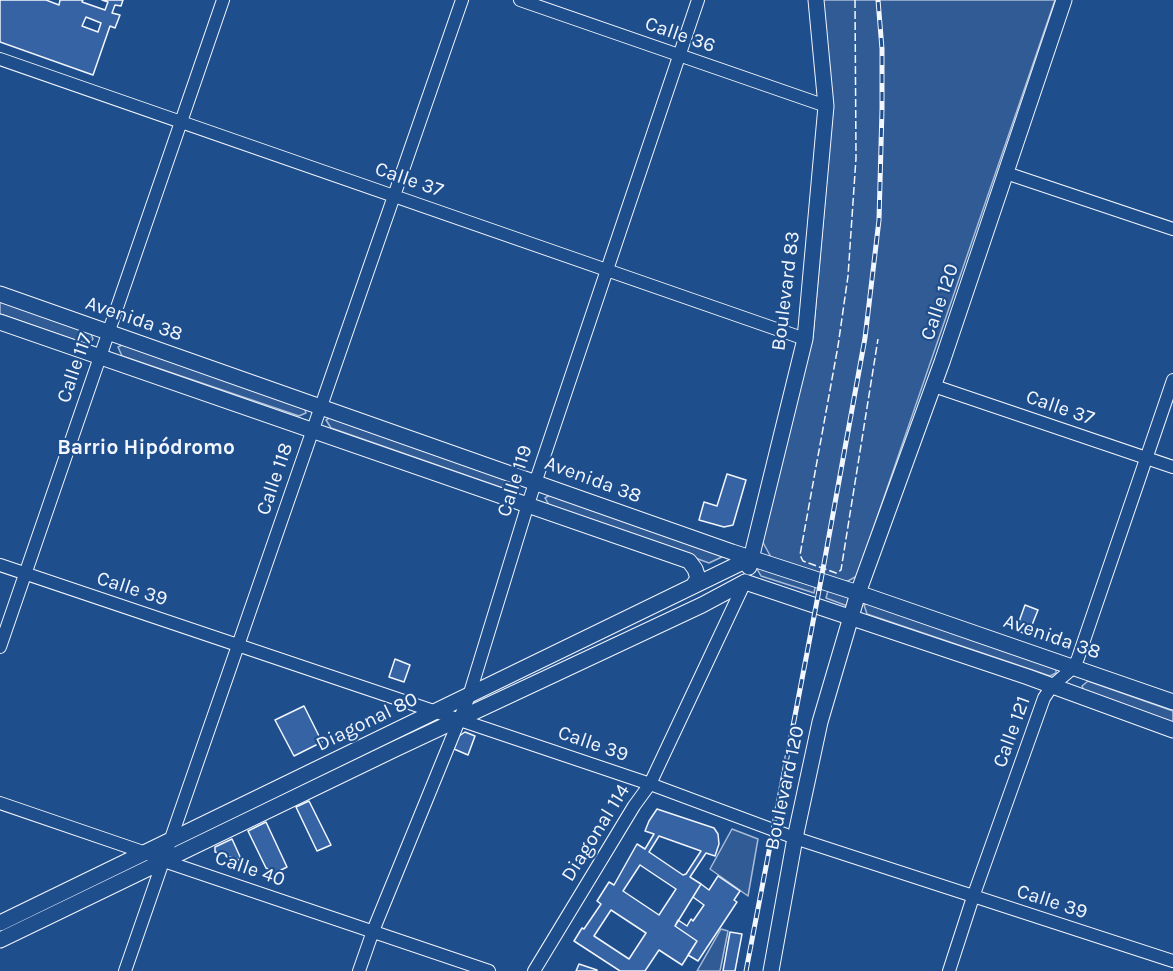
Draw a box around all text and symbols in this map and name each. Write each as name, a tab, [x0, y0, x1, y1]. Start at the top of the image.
street label: Calle 36	[642, 12, 718, 58]
street label: Calle 37	[372, 157, 446, 203]
street label: Boulevard 83	[767, 230, 805, 352]
street label: Calle 120	[916, 260, 964, 344]
street label: Avenida 38	[82, 291, 186, 347]
street label: Calle 117	[52, 330, 98, 406]
street label: Calle 37	[1023, 385, 1097, 431]
district label: Barrio Hipódromo	[57, 435, 235, 461]
street label: Calle 118	[251, 440, 299, 518]
street label: Calle 119	[492, 442, 538, 520]
street label: Avenida 38	[541, 451, 645, 509]
street label: Calle 39	[94, 566, 170, 612]
street label: Avenida 38	[1000, 609, 1104, 665]
street label: Diagonal 80	[312, 687, 422, 757]
street label: Calle 121	[988, 693, 1036, 771]
street label: Calle 39	[555, 721, 631, 767]
street label: Boulevard 120	[760, 724, 810, 852]
street label: Diagonal 114	[557, 780, 635, 886]
street label: Calle 40	[212, 846, 288, 892]
street label: Calle 39	[1014, 879, 1090, 925]

